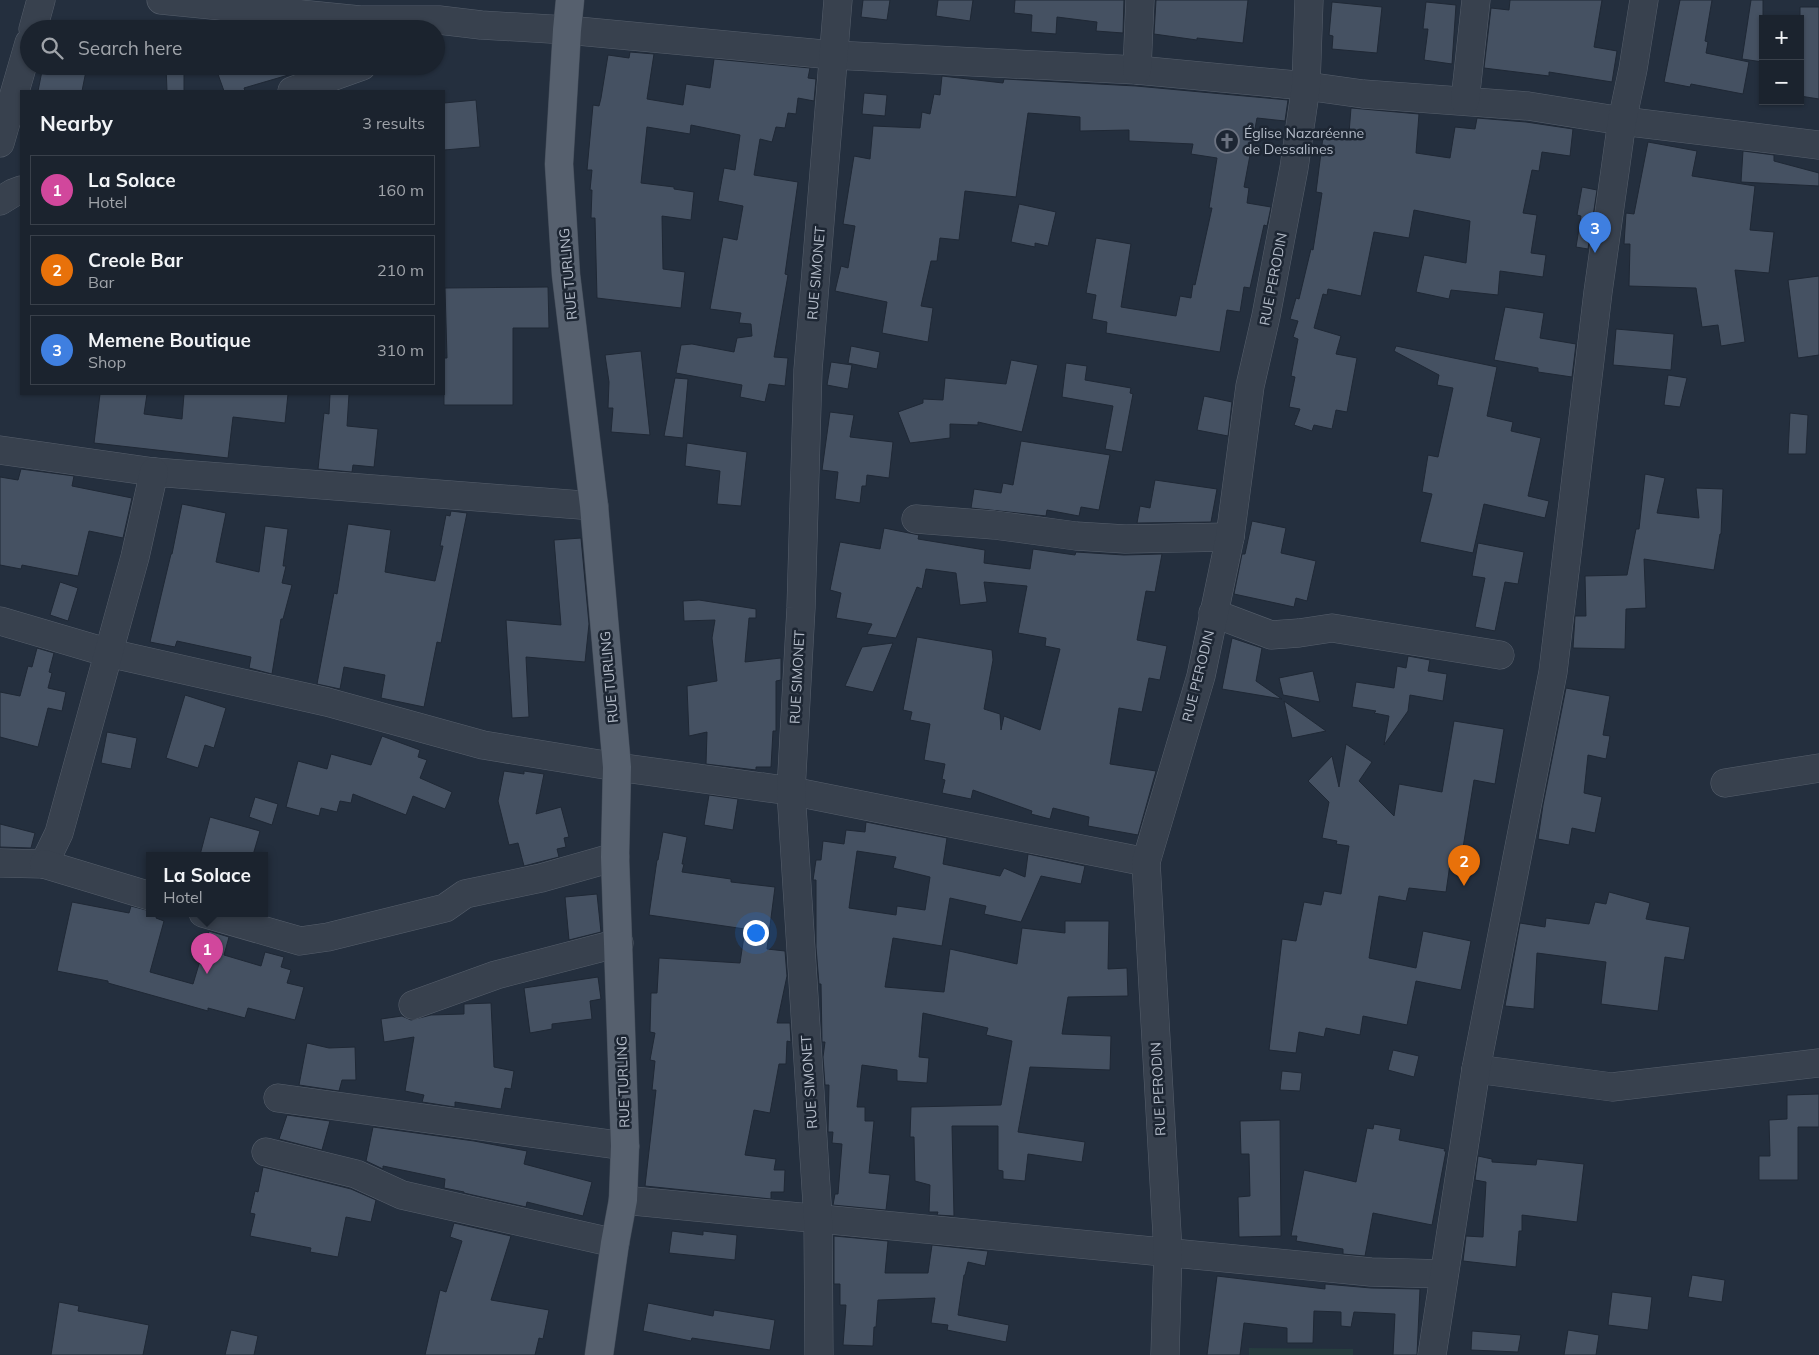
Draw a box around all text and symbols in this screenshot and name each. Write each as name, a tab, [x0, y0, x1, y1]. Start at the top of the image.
map controls	[1759, 15, 1804, 105]
button: +	[1759, 15, 1804, 60]
search box	[20, 20, 445, 75]
icon: search	[38, 34, 66, 62]
text: Search here	[78, 36, 182, 60]
button: −	[1759, 60, 1804, 105]
text: Nearby	[40, 110, 113, 136]
text: 3 results	[362, 113, 425, 133]
place label: Église Nazaréenne de Dessalines	[1244, 124, 1364, 158]
church icon: Église Nazaréenne de Dessalines	[1214, 128, 1240, 154]
text: La Solace	[88, 168, 176, 192]
text: 1	[52, 180, 62, 200]
text: 160 m	[377, 180, 424, 200]
text: Hotel	[88, 192, 127, 212]
pin: 3	[1579, 212, 1611, 253]
street label: RUE SIMONET	[803, 225, 829, 321]
street label: RUE TURLING	[555, 227, 581, 321]
street label: RUE PERODIN	[1255, 231, 1291, 327]
text: Creole Bar	[88, 248, 183, 272]
text: 2	[52, 260, 62, 280]
text: 210 m	[377, 260, 424, 280]
text: Bar	[88, 272, 114, 292]
text: Memene Boutique	[88, 328, 251, 352]
text: 3	[52, 340, 62, 360]
text: 310 m	[377, 340, 424, 360]
text: Shop	[88, 352, 126, 372]
street label: RUE PERODIN	[1178, 628, 1218, 724]
street label: RUE SIMONET	[786, 629, 808, 724]
street label: RUE TURLING	[596, 630, 622, 724]
pin: 2	[1448, 845, 1480, 886]
popup	[146, 852, 268, 917]
text: La Solace	[163, 863, 251, 887]
text: Hotel	[163, 887, 203, 907]
your location	[743, 920, 769, 946]
pin: 1	[191, 933, 223, 974]
street label: RUE SIMONET	[797, 1034, 821, 1129]
street label: RUE TURLING	[612, 1036, 634, 1128]
street label: RUE PERODIN	[1147, 1042, 1169, 1136]

